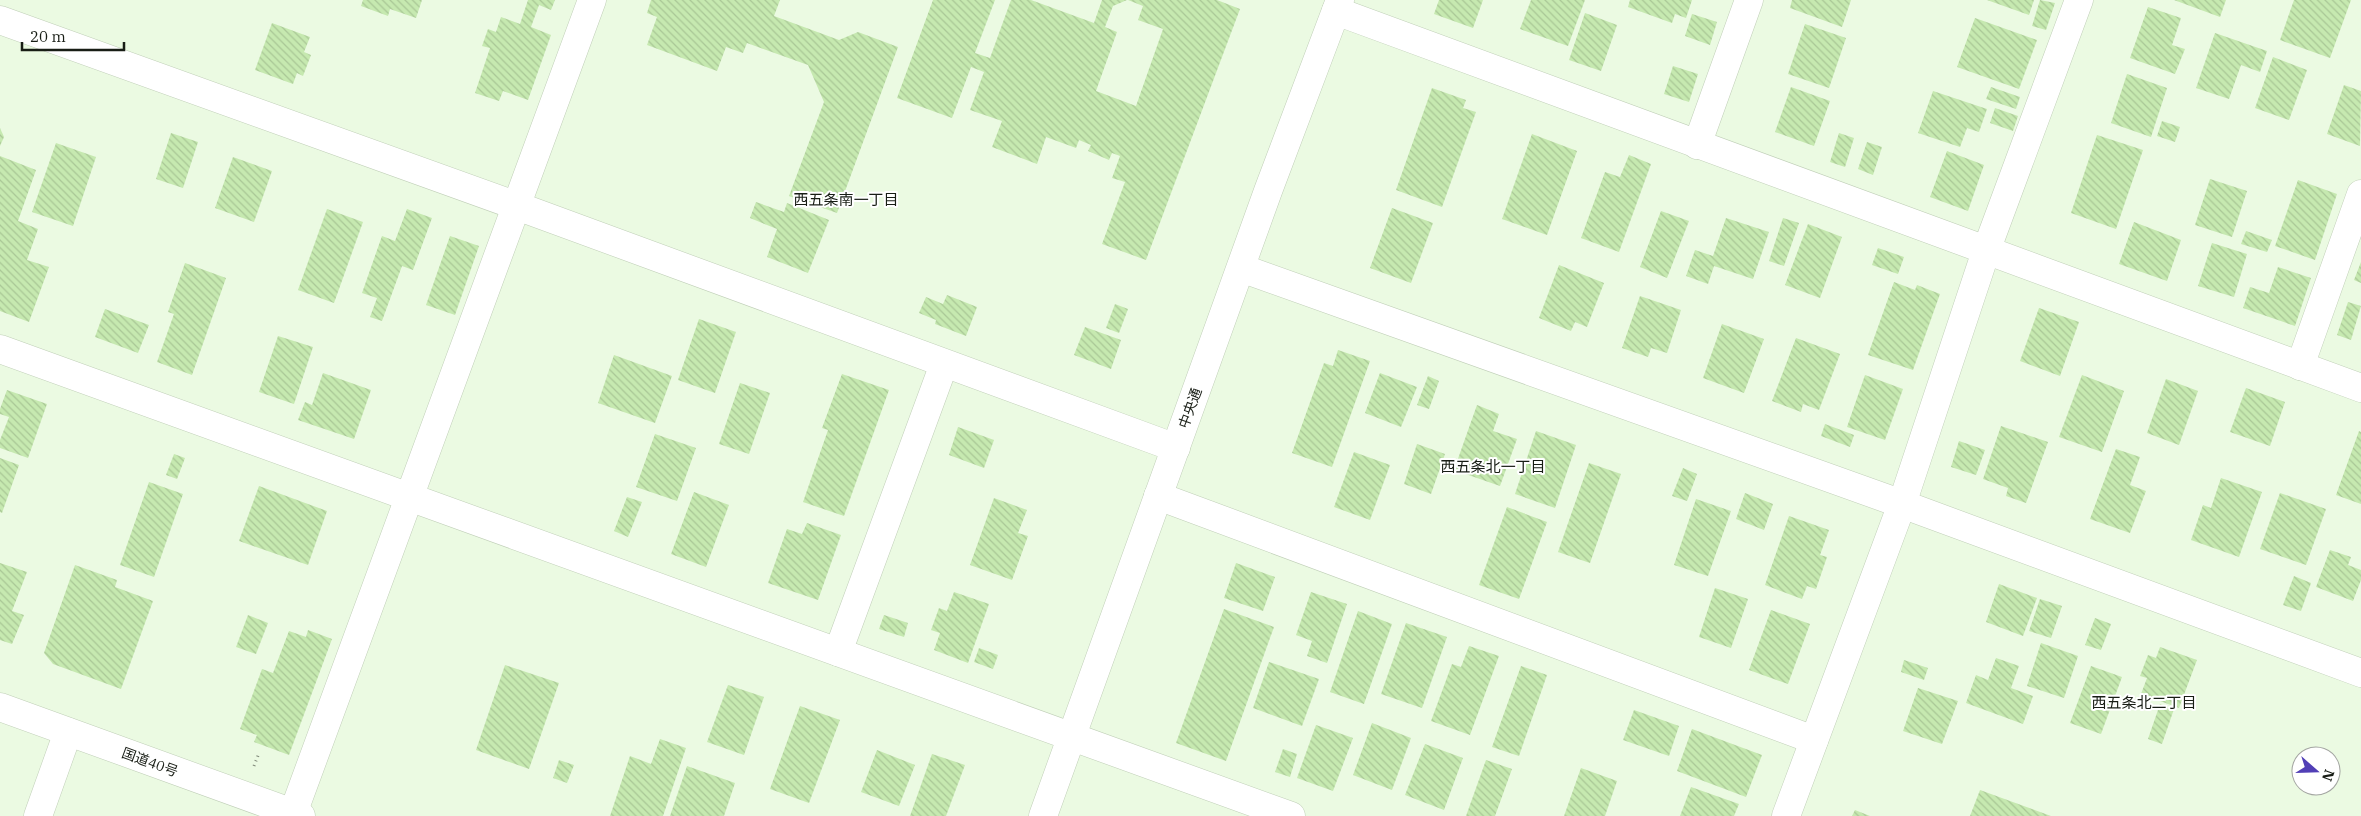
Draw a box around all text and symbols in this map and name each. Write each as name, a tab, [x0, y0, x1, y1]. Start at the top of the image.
scale bar	[22, 20, 125, 52]
text: 20 m	[30, 27, 66, 46]
district label: 西五条南一丁目	[793, 190, 899, 209]
street label: 中央通	[1174, 385, 1206, 431]
district label: 西五条北一丁目	[1440, 457, 1546, 476]
district label: 西五条北二丁目	[2091, 693, 2197, 712]
street label: 国道40号	[119, 743, 181, 781]
north arrow	[2291, 746, 2341, 796]
text: N	[2318, 767, 2339, 784]

